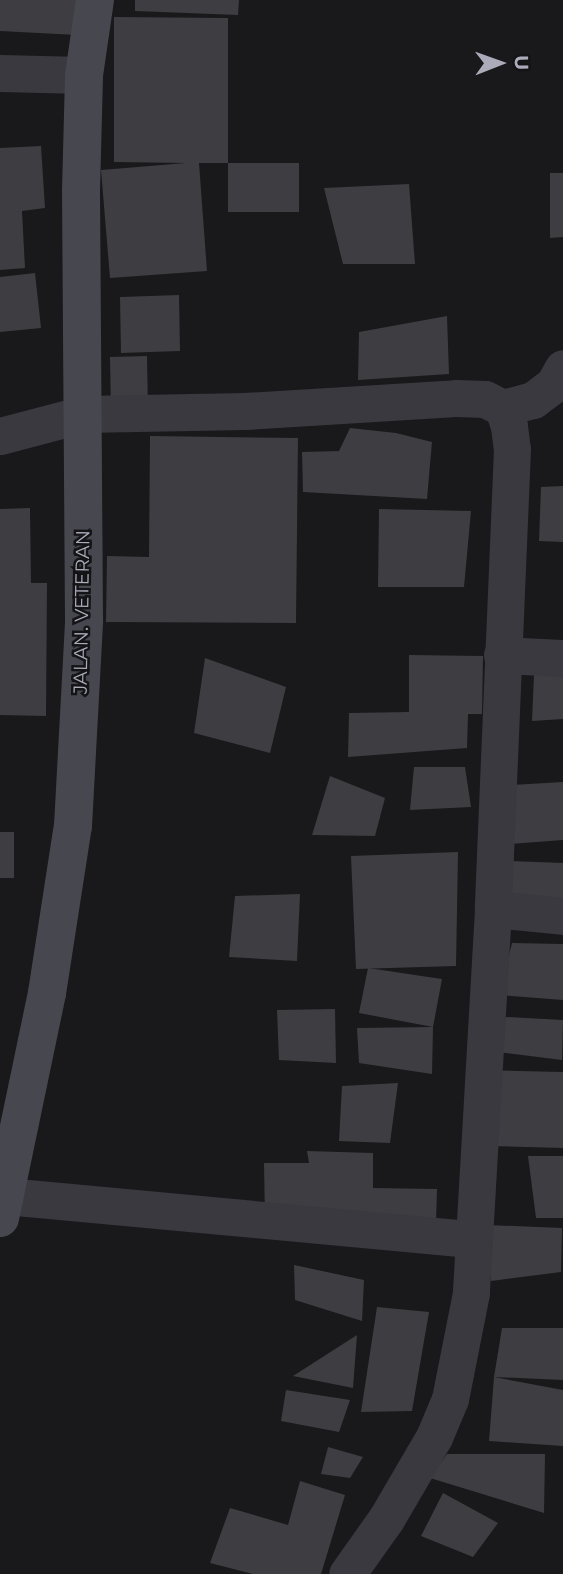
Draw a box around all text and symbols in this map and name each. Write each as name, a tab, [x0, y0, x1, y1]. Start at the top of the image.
north arrow	[465, 28, 535, 98]
text: U	[510, 55, 533, 70]
street label: JALAN. VETERAN	[69, 530, 95, 694]

